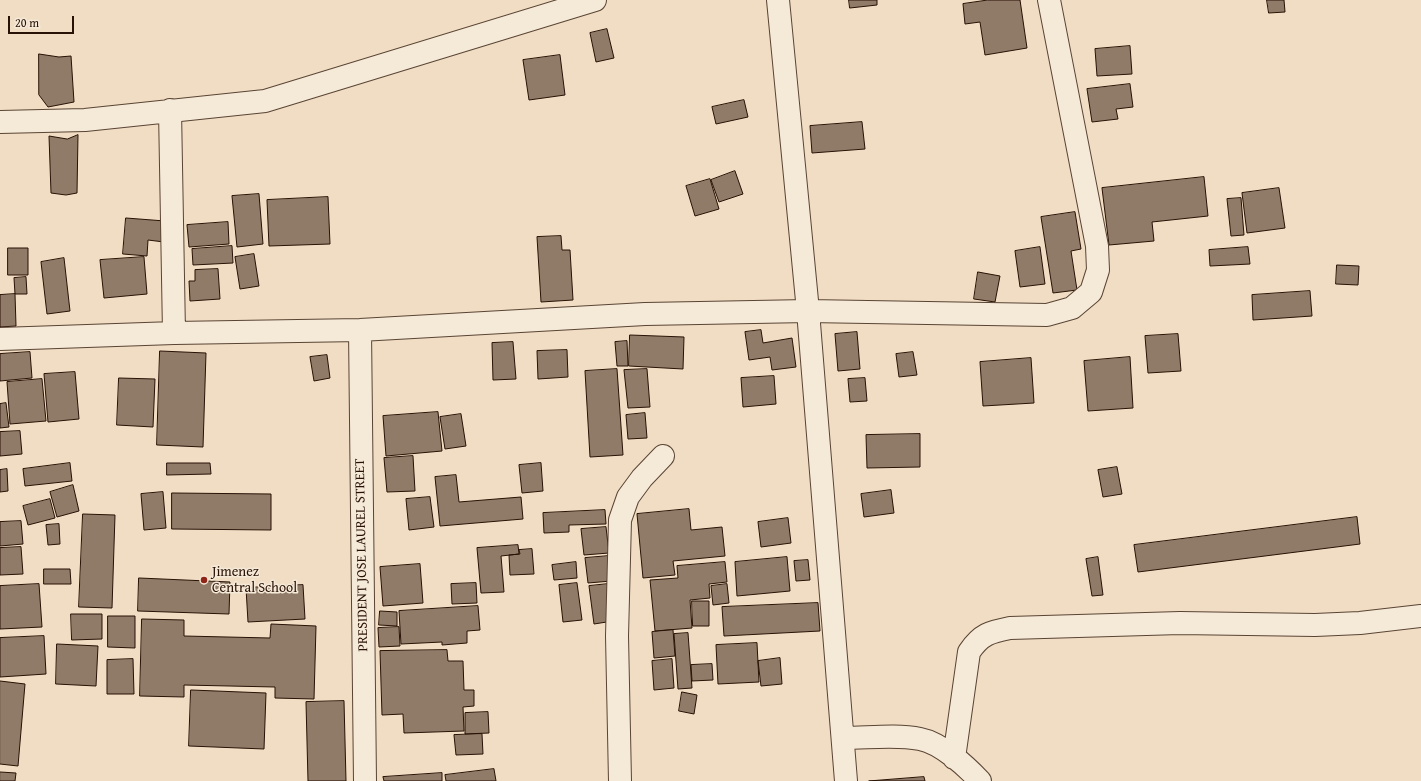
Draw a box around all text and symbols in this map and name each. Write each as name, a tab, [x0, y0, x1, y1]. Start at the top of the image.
scale bar	[10, 8, 76, 34]
text: 20 m	[15, 14, 39, 31]
street label: PRESIDENT JOSE LAUREL STREET	[352, 458, 372, 652]
place label: Jimenez Central School	[212, 564, 297, 596]
marker: Jimenez Central School	[199, 575, 209, 585]

